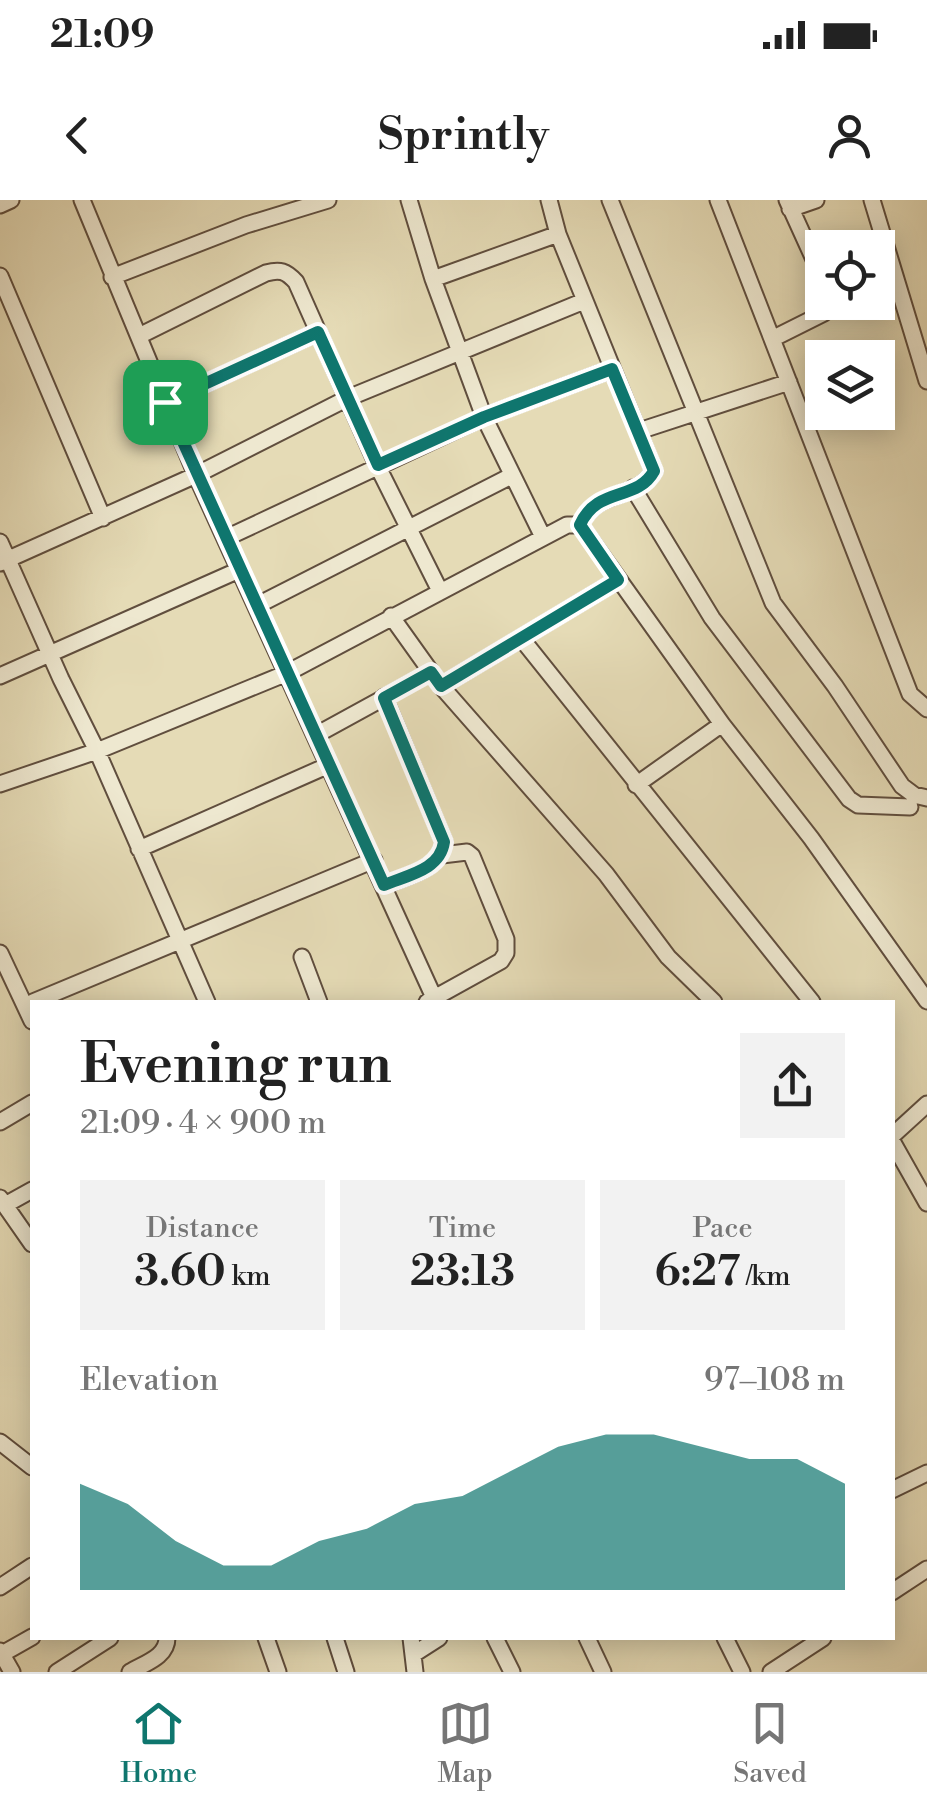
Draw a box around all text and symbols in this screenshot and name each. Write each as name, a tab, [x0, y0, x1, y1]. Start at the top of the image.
text: 21:09	[50, 12, 154, 59]
text: Sprintly	[378, 107, 549, 164]
icon: back	[50, 108, 105, 163]
icon: person	[822, 108, 877, 163]
map controls	[805, 230, 895, 430]
button: locate	[805, 230, 895, 320]
button: layers	[805, 340, 895, 430]
pin	[123, 360, 208, 445]
icon: arrive	[138, 375, 193, 430]
text: Evening run	[80, 1031, 392, 1100]
button: share	[740, 1033, 845, 1138]
text: 21:09 · 4 × 900 m	[80, 1103, 326, 1143]
text: Distance	[146, 1211, 259, 1246]
text: Time	[429, 1211, 496, 1246]
text: Pace	[692, 1211, 753, 1246]
text: 3.60	[134, 1246, 226, 1299]
text: 23:13	[410, 1246, 515, 1299]
text: 6:27	[655, 1246, 740, 1299]
text: km	[226, 1259, 271, 1294]
text: /km	[740, 1259, 790, 1294]
text: Elevation	[80, 1360, 219, 1400]
text: 97–108 m	[704, 1360, 845, 1400]
tab: Home	[120, 1696, 197, 1791]
tab: Map	[438, 1696, 493, 1791]
tab: Saved	[733, 1696, 807, 1791]

